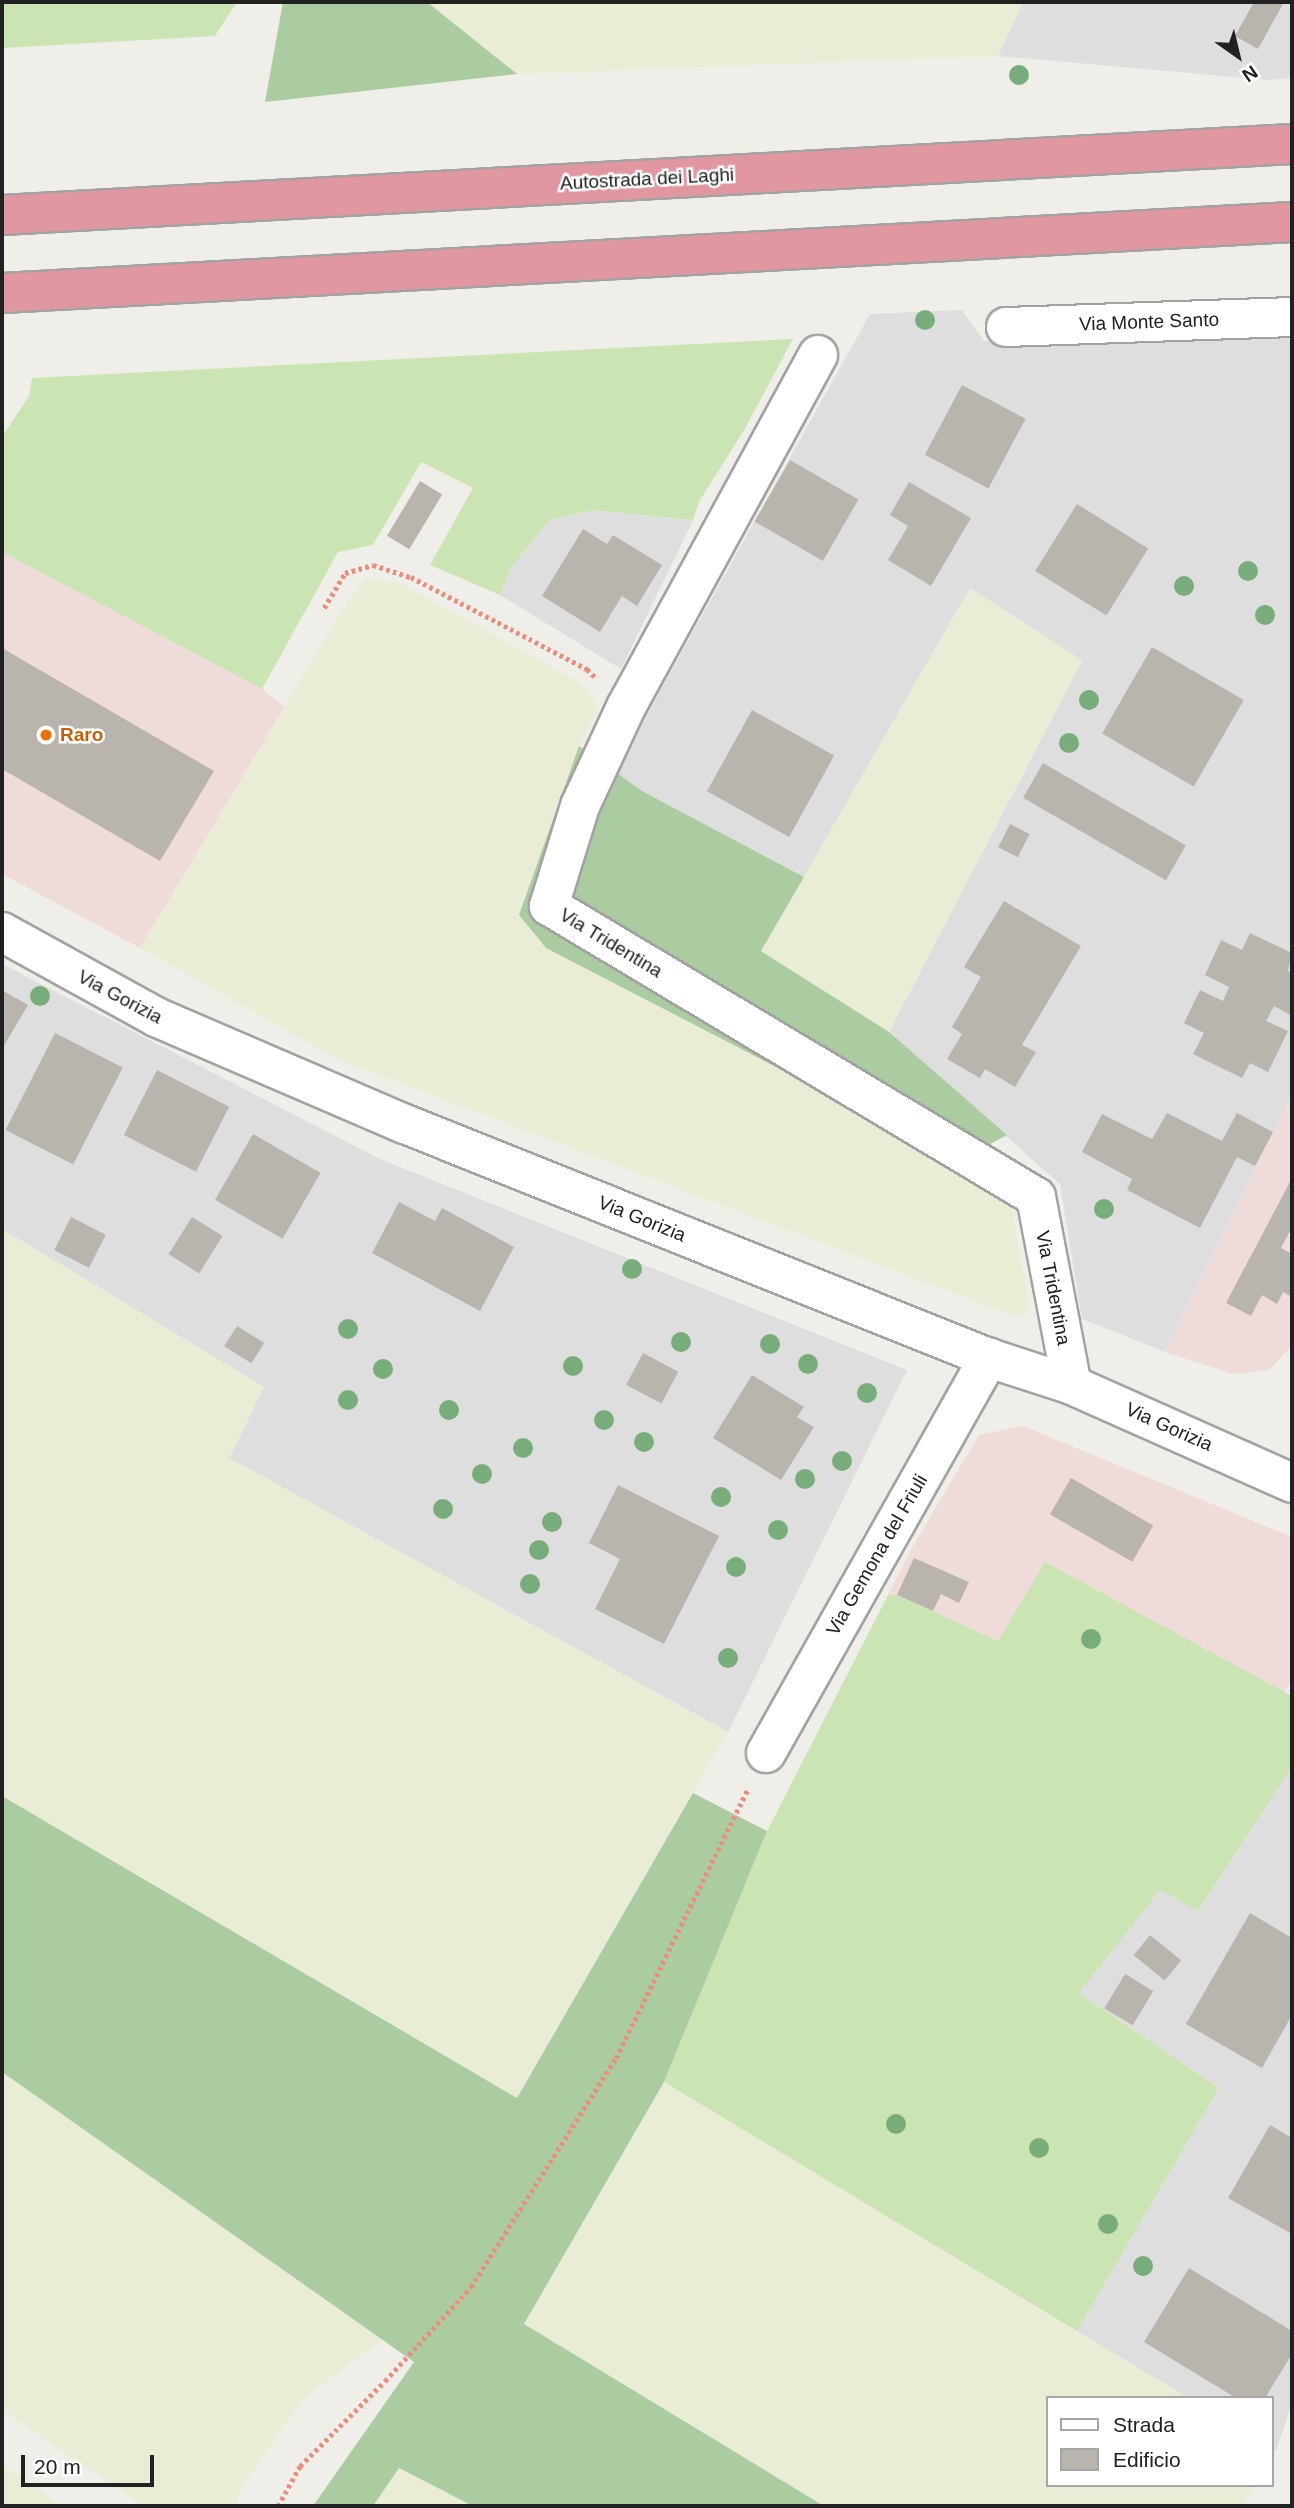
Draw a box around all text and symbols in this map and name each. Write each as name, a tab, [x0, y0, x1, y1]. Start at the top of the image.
north arrow	[1203, 21, 1273, 91]
text: N	[1238, 61, 1262, 86]
street label: Autostrada dei Laghi	[559, 163, 735, 195]
street label: Via Monte Santo	[1079, 308, 1219, 336]
place label: Raro	[60, 724, 103, 746]
marker: Raro	[38, 727, 54, 743]
street label: Via Tridentina	[555, 903, 667, 983]
street label: Via Gorizia	[74, 965, 166, 1029]
street label: Via Gorizia	[595, 1191, 689, 1247]
street label: Via Tridentina	[1031, 1229, 1075, 1347]
street label: Via Gorizia	[1122, 1398, 1216, 1456]
street label: Via Gemona del Friuli	[822, 1470, 932, 1640]
legend	[1046, 2396, 1273, 2487]
text: Strada	[1113, 2413, 1175, 2436]
scale bar	[24, 2442, 158, 2486]
text: Edificio	[1113, 2448, 1181, 2471]
text: 20 m	[34, 2455, 81, 2478]

